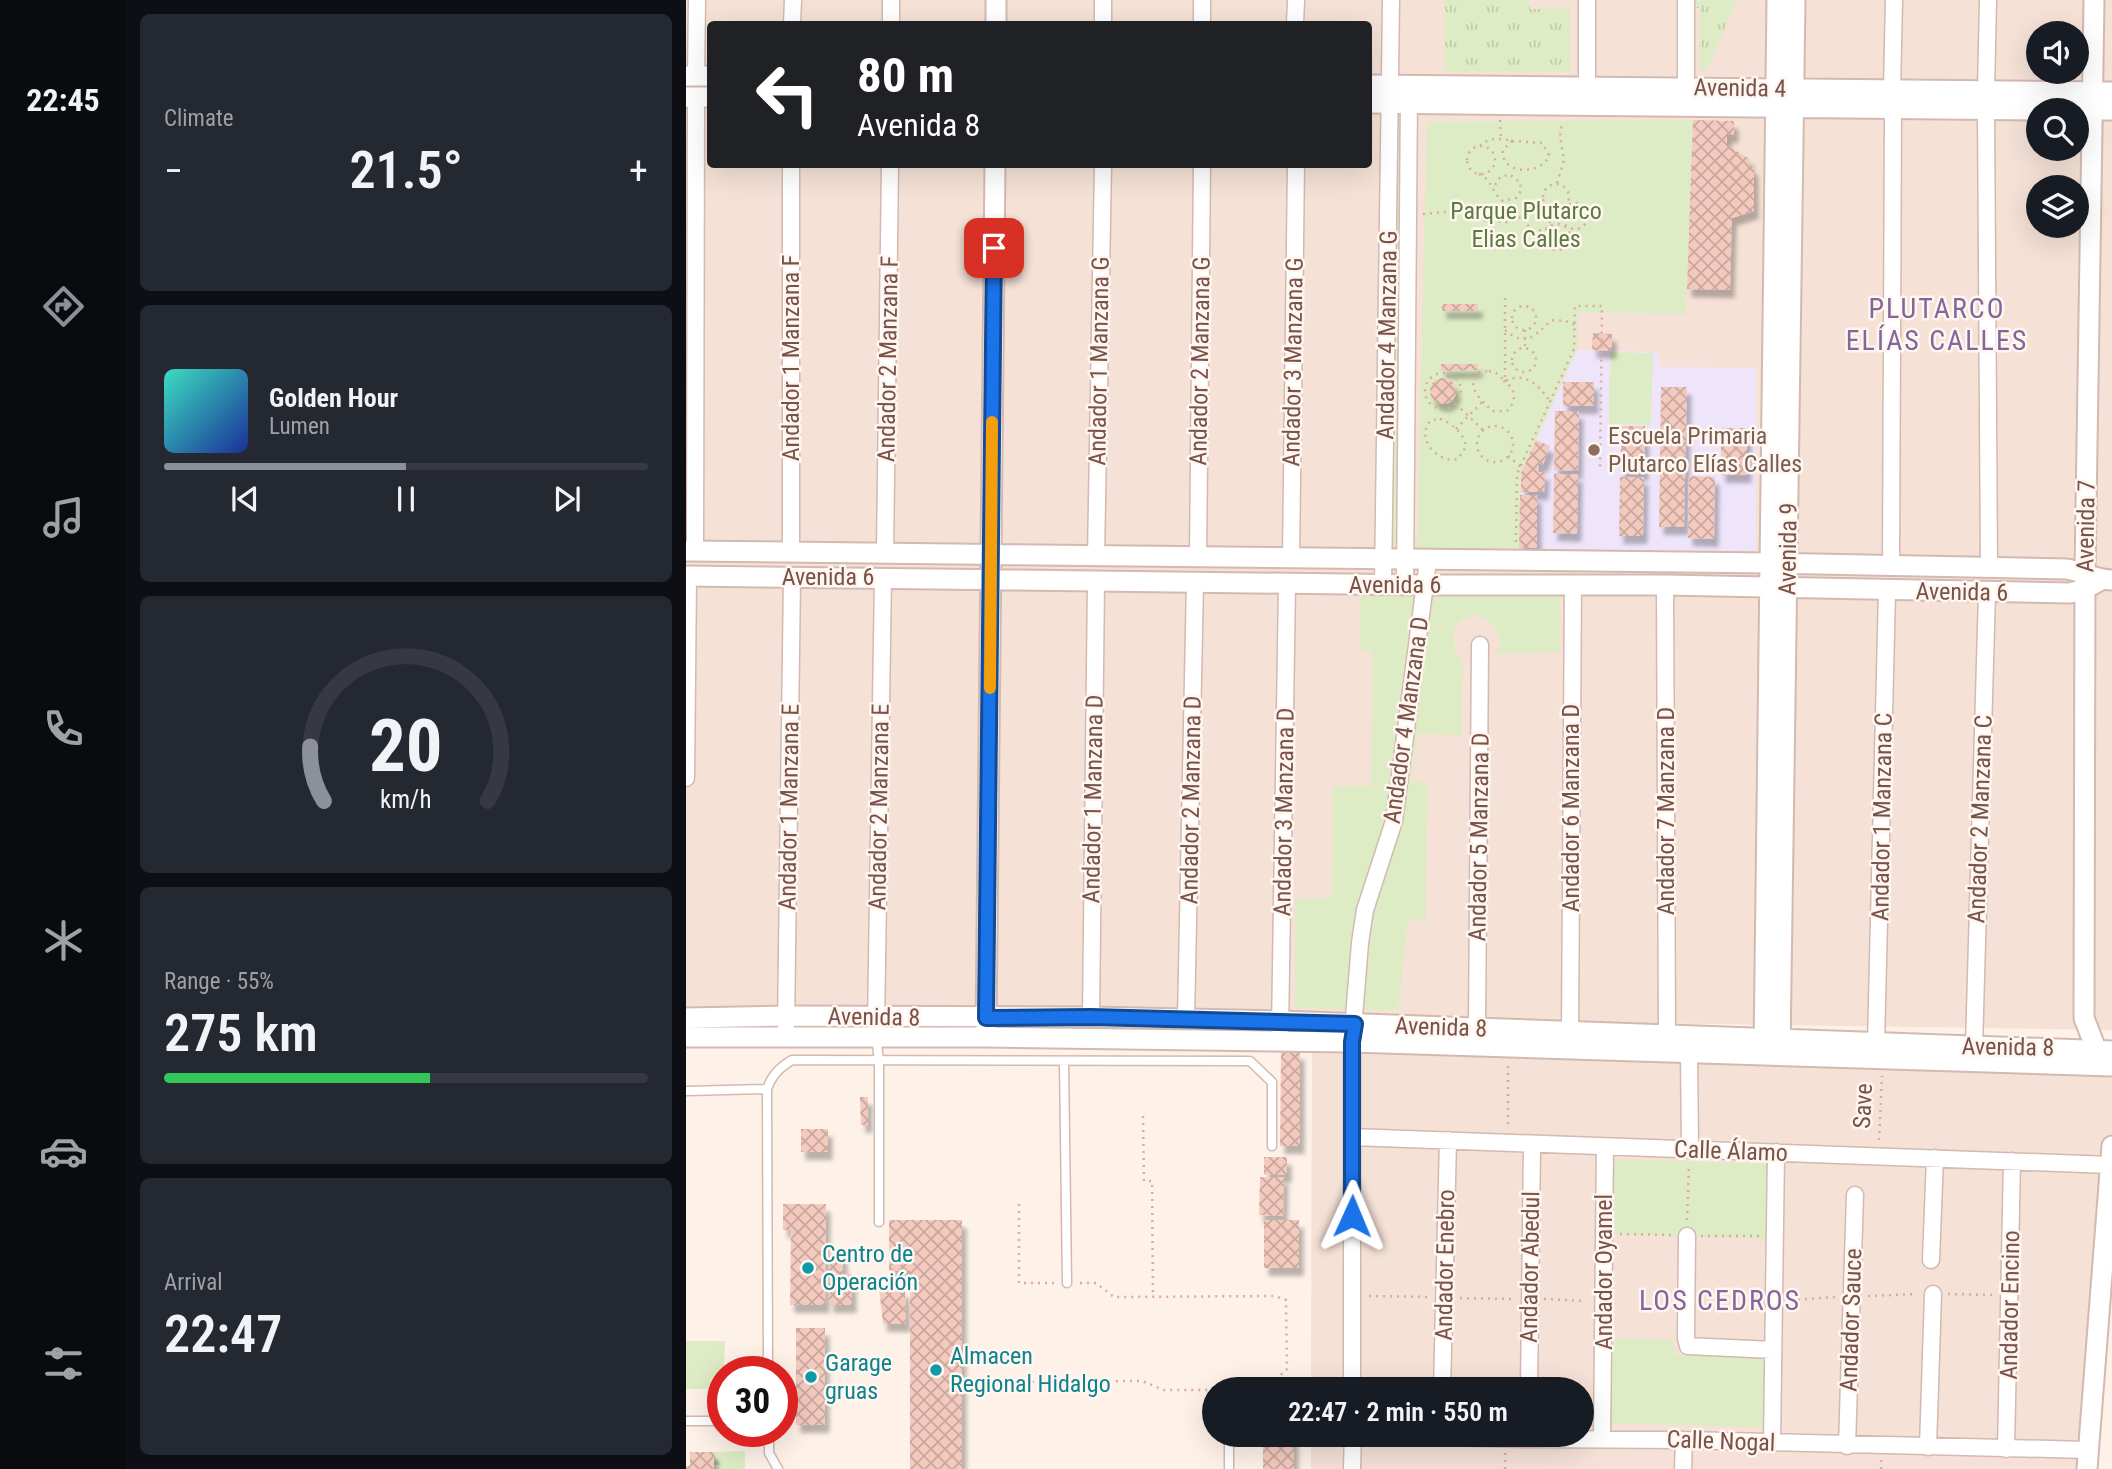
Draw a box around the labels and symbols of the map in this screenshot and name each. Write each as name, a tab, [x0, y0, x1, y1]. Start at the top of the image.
street label: Avenida 4	[1694, 73, 1787, 103]
park label: Parque Plutarco Elias Calles	[1450, 197, 1602, 253]
pin	[964, 218, 1024, 278]
street label: Andador 4 Manzana G	[1371, 230, 1403, 440]
street label: Andador 1 Manzana F	[777, 255, 805, 461]
street label: Andador 2 Manzana F	[872, 256, 904, 462]
street label: Andador 1 Manzana G	[1083, 256, 1115, 466]
street label: Andador 2 Manzana G	[1184, 256, 1216, 466]
street label: Andador 3 Manzana G	[1277, 257, 1309, 467]
district label: PLUTARCO ELÍAS CALLES	[1846, 292, 2028, 357]
place label: Escuela Primaria Plutarco Elías Calles	[1608, 422, 1802, 478]
marker: Escuela Primaria Plutarco Elías Calles	[1586, 442, 1602, 458]
street label: Avenida 7	[2071, 480, 2101, 572]
street label: Avenida 9	[1773, 503, 1803, 595]
street label: Avenida 6	[782, 563, 874, 591]
street label: Avenida 6	[1349, 571, 1441, 599]
street label: Avenida 6	[1916, 577, 2008, 607]
street label: Andador 4 Manzana D	[1378, 615, 1434, 825]
street label: Andador 1 Manzana D	[1077, 694, 1109, 904]
street label: Andador 2 Manzana D	[1175, 695, 1207, 905]
street label: Andador 1 Manzana E	[773, 703, 805, 911]
street label: Andador 2 Manzana E	[863, 703, 895, 911]
street label: Andador 6 Manzana D	[1557, 704, 1585, 912]
street label: Andador 3 Manzana D	[1268, 707, 1300, 917]
street label: Andador 7 Manzana D	[1652, 707, 1680, 915]
street label: Andador 1 Manzana C	[1866, 713, 1898, 921]
street label: Andador 2 Manzana C	[1962, 714, 1998, 924]
street label: Andador 5 Manzana D	[1463, 732, 1495, 942]
street label: Avenida 8	[828, 1002, 920, 1032]
street label: Avenida 8	[1394, 1011, 1488, 1043]
street label: Avenida 8	[1962, 1032, 2054, 1062]
street label: Save	[1848, 1083, 1878, 1129]
street label: Calle Álamo	[1674, 1135, 1788, 1167]
position arrow	[1315, 1179, 1389, 1253]
street label: Andador Enebro	[1430, 1189, 1460, 1341]
street label: Andador Abedul	[1515, 1191, 1545, 1343]
street label: Andador Oyamel	[1590, 1194, 1618, 1350]
street label: Andador Encino	[1995, 1230, 2025, 1380]
place label: Centro de Operación	[822, 1240, 918, 1296]
street label: Andador Sauce	[1835, 1248, 1867, 1392]
marker: Centro de Operación	[800, 1260, 816, 1276]
district label: LOS CEDROS	[1639, 1284, 1801, 1317]
place label: Almacen Regional Hidalgo	[950, 1342, 1111, 1398]
place label: Garage gruas	[825, 1349, 892, 1405]
speed limit sign: 30	[707, 1356, 798, 1447]
marker: Almacen Regional Hidalgo	[928, 1362, 944, 1378]
marker: Garage gruas	[803, 1369, 819, 1385]
street label: Calle Nogal	[1666, 1425, 1776, 1457]

